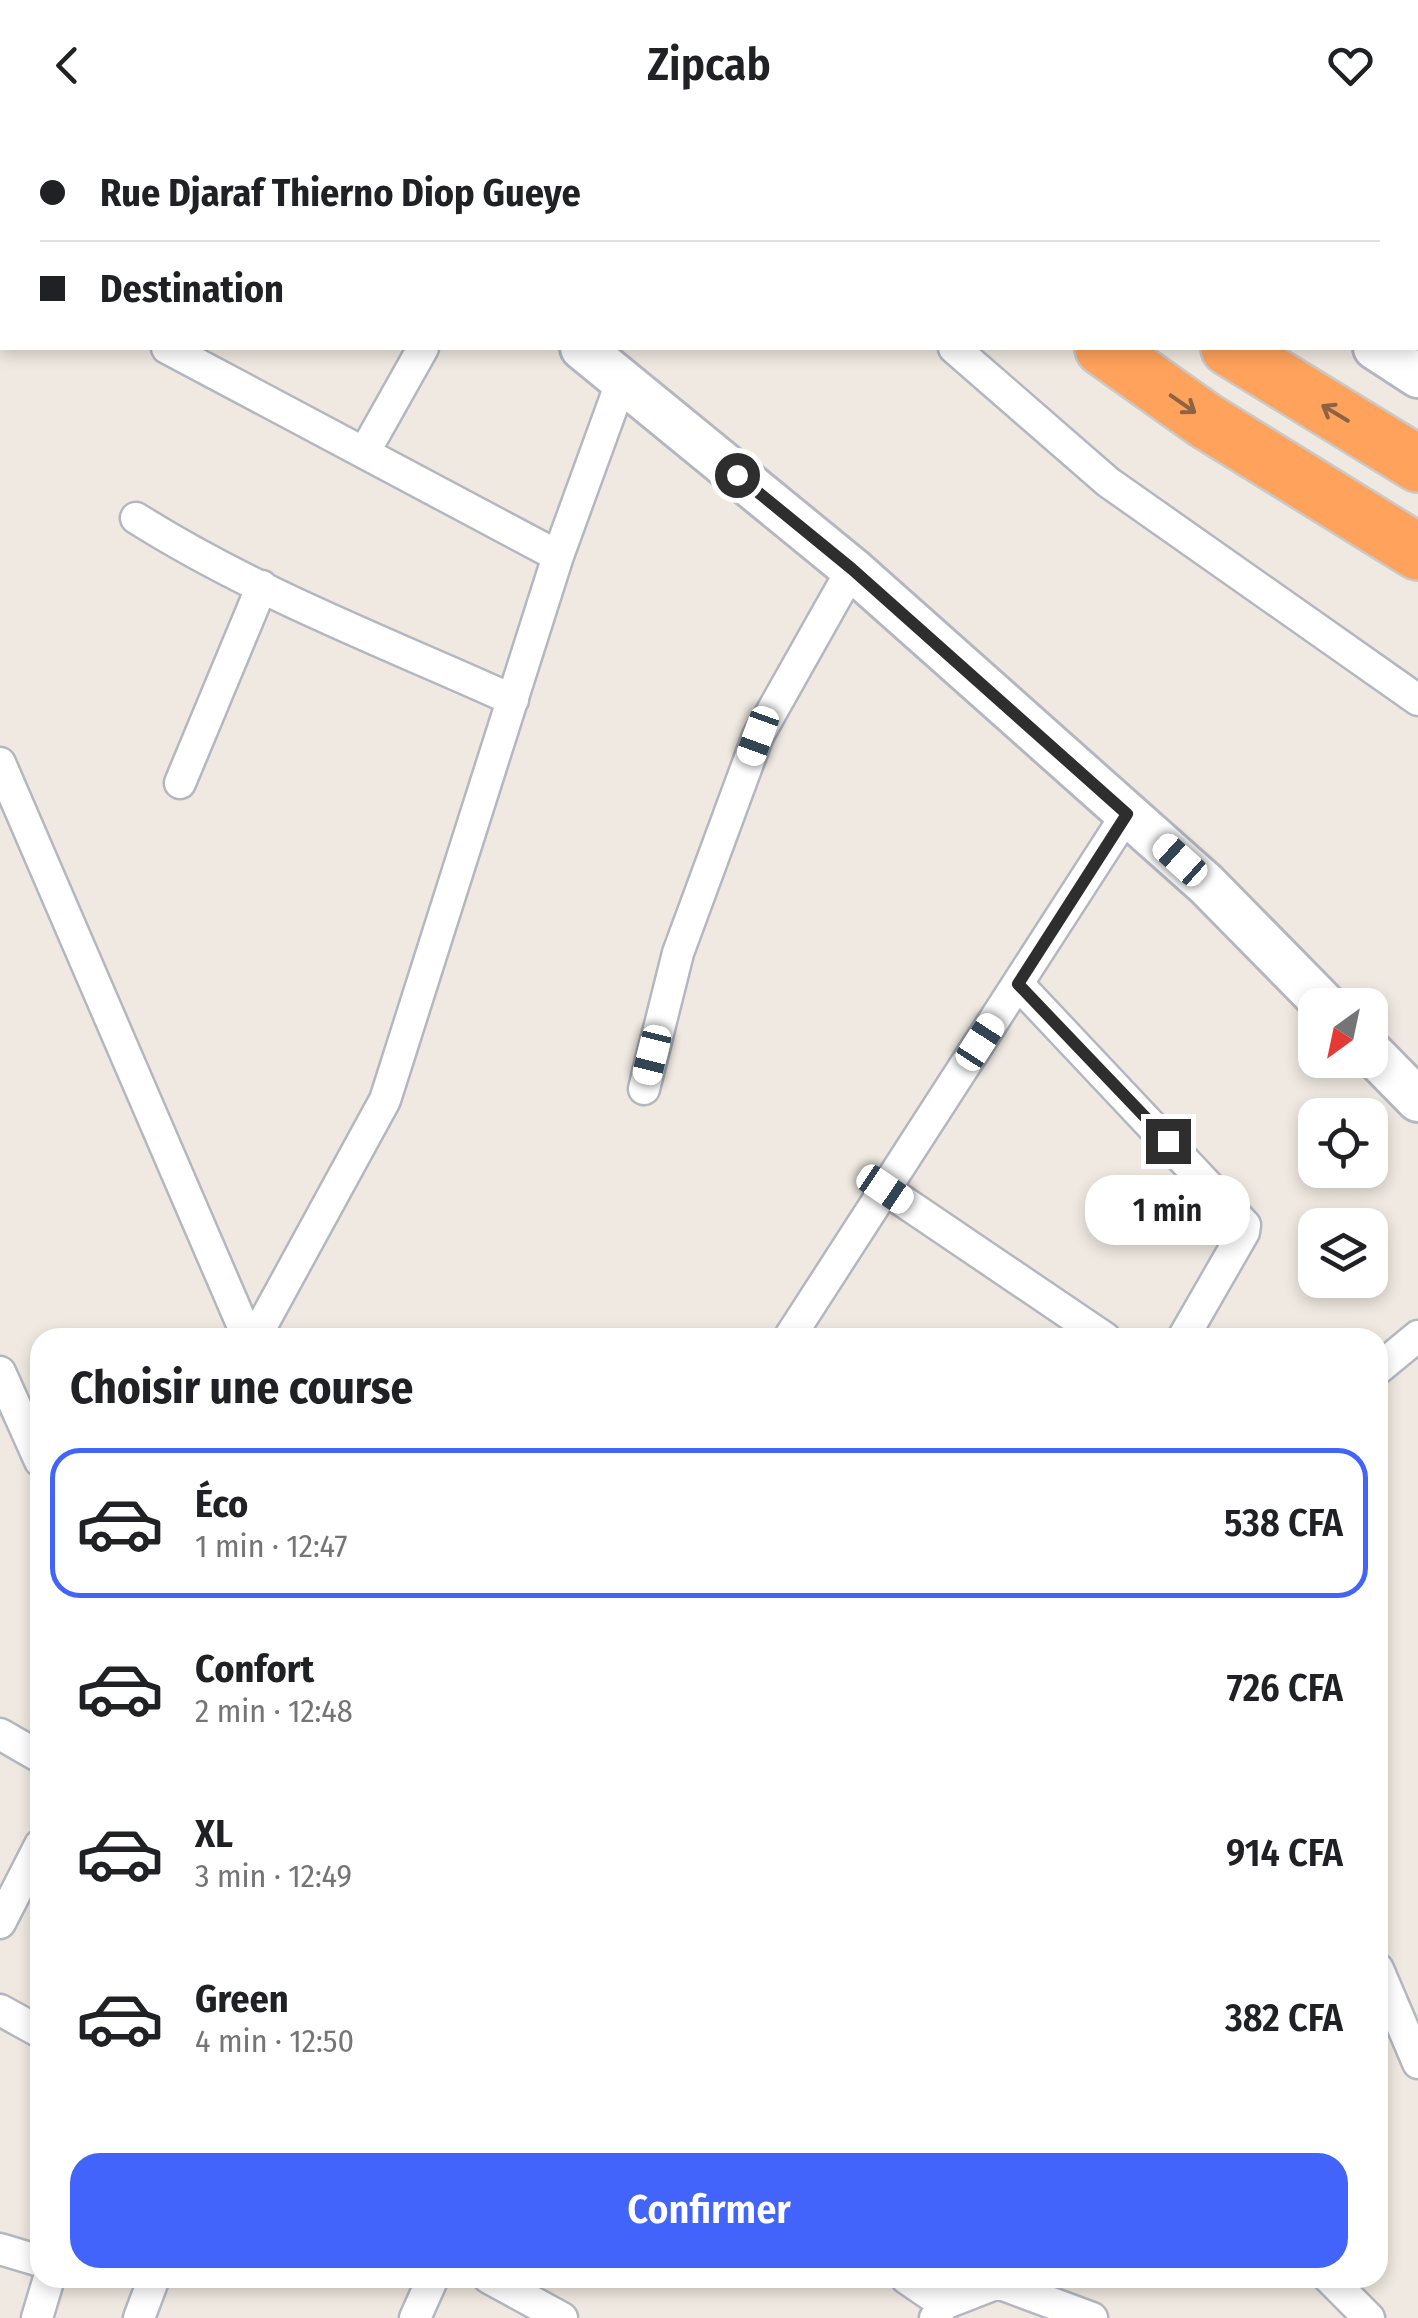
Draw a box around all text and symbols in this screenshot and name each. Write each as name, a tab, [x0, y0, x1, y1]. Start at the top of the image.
icon: back	[40, 38, 95, 93]
text: Zipcab	[647, 38, 771, 92]
icon: heart	[1323, 38, 1378, 93]
text: Rue Djaraf Thierno Diop Gueye	[100, 170, 581, 216]
text: Destination	[100, 266, 284, 312]
one-way arrow	[1168, 393, 1196, 414]
one-way arrow	[1321, 403, 1350, 423]
route start	[715, 453, 760, 498]
car	[734, 703, 782, 769]
car	[1148, 829, 1212, 891]
north arrow	[1298, 988, 1388, 1078]
map controls	[1298, 988, 1388, 1298]
car	[951, 1009, 1009, 1075]
car	[630, 1022, 674, 1088]
button: locate	[1298, 1098, 1388, 1188]
route end	[1146, 1119, 1191, 1164]
car	[852, 1160, 918, 1218]
callout: 1 min	[1086, 1176, 1250, 1246]
text: 1 min	[1133, 1191, 1202, 1229]
button: layers	[1298, 1208, 1388, 1298]
text: Choisir une course	[70, 1361, 413, 1415]
icon: car	[75, 1478, 165, 1568]
text: Éco	[195, 1481, 248, 1527]
text: 538 CFA	[1224, 1500, 1343, 1546]
text: 1 min · 12:47	[195, 1527, 347, 1565]
icon: car	[75, 1643, 165, 1733]
text: Confort	[195, 1646, 314, 1692]
text: 726 CFA	[1227, 1665, 1343, 1711]
text: 2 min · 12:48	[195, 1692, 353, 1730]
icon: car	[75, 1808, 165, 1898]
text: XL	[195, 1811, 233, 1857]
text: 914 CFA	[1226, 1830, 1343, 1876]
text: 3 min · 12:49	[195, 1857, 352, 1895]
icon: car	[75, 1973, 165, 2063]
text: Green	[195, 1976, 289, 2022]
text: 382 CFA	[1225, 1995, 1343, 2041]
text: 4 min · 12:50	[195, 2022, 354, 2060]
button: Confirmer	[70, 2153, 1348, 2268]

